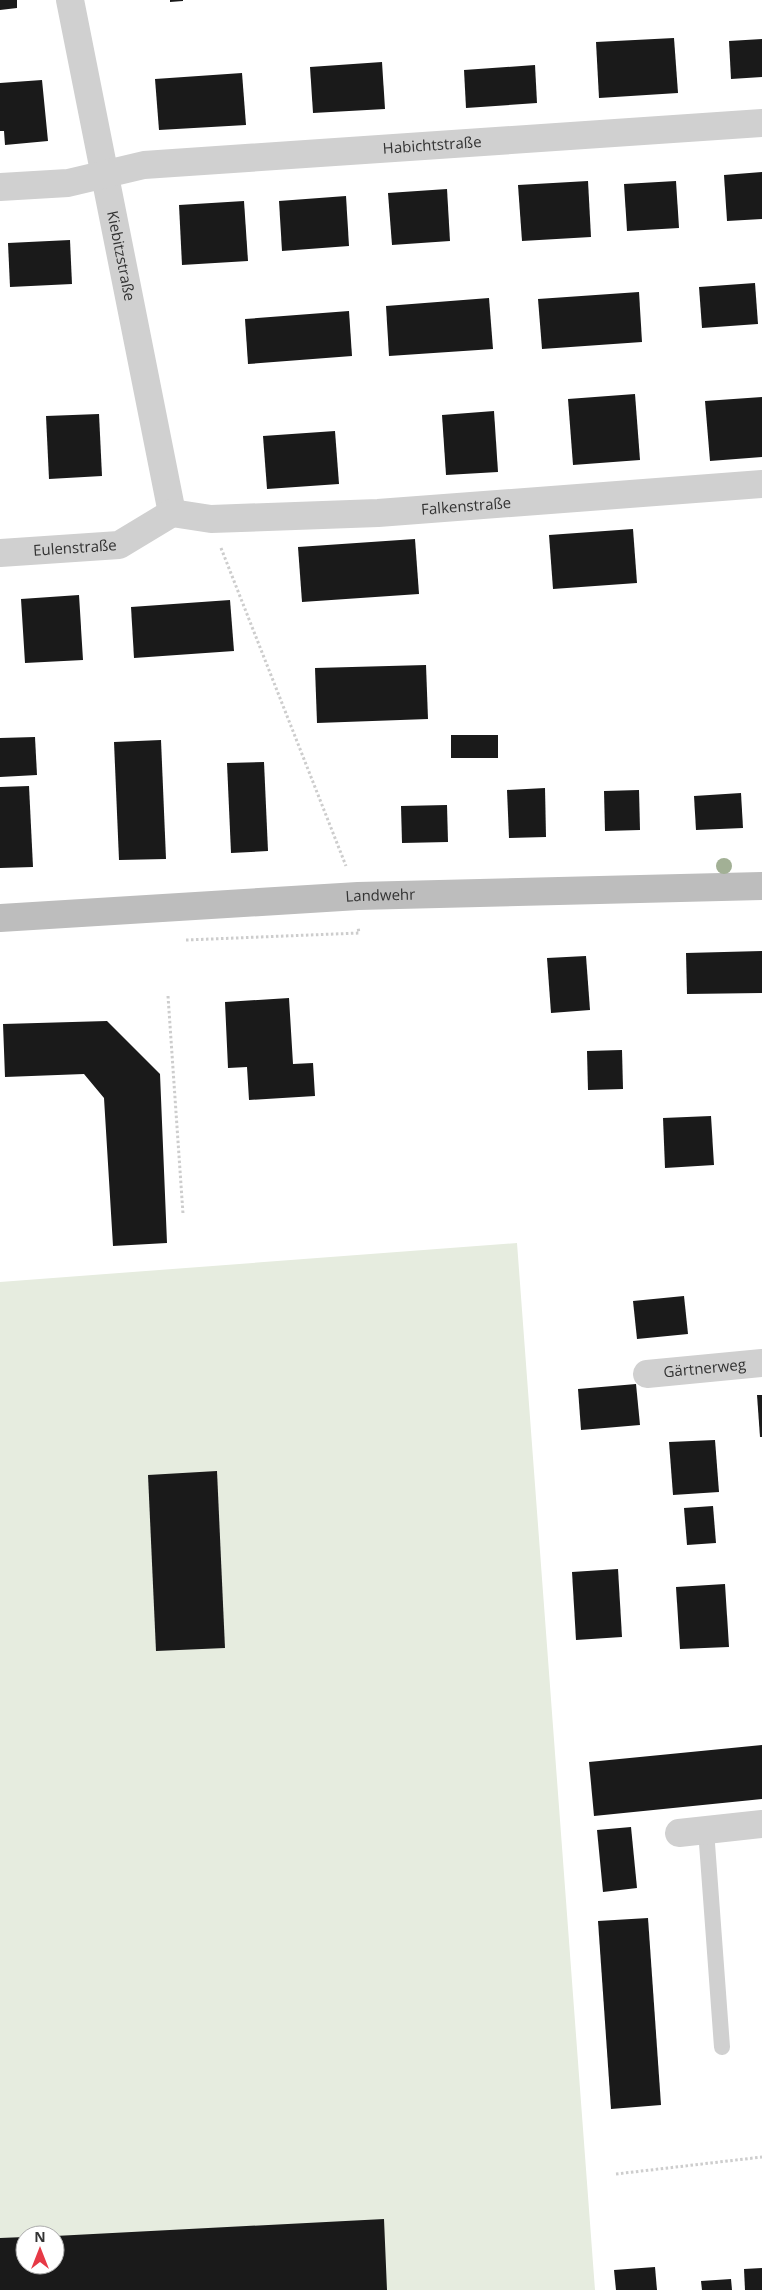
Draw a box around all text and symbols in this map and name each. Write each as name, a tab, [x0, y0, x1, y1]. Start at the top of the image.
street label: Habichtstraße	[382, 131, 482, 158]
street label: Kiebitzstraße	[103, 209, 141, 303]
street label: Falkenstraße	[420, 492, 512, 519]
street label: Eulenstraße	[32, 534, 117, 560]
street label: Landwehr	[345, 884, 416, 906]
street label: Gärtnerweg	[663, 1354, 747, 1381]
north arrow	[15, 2225, 65, 2275]
text: N	[34, 2227, 46, 2246]

